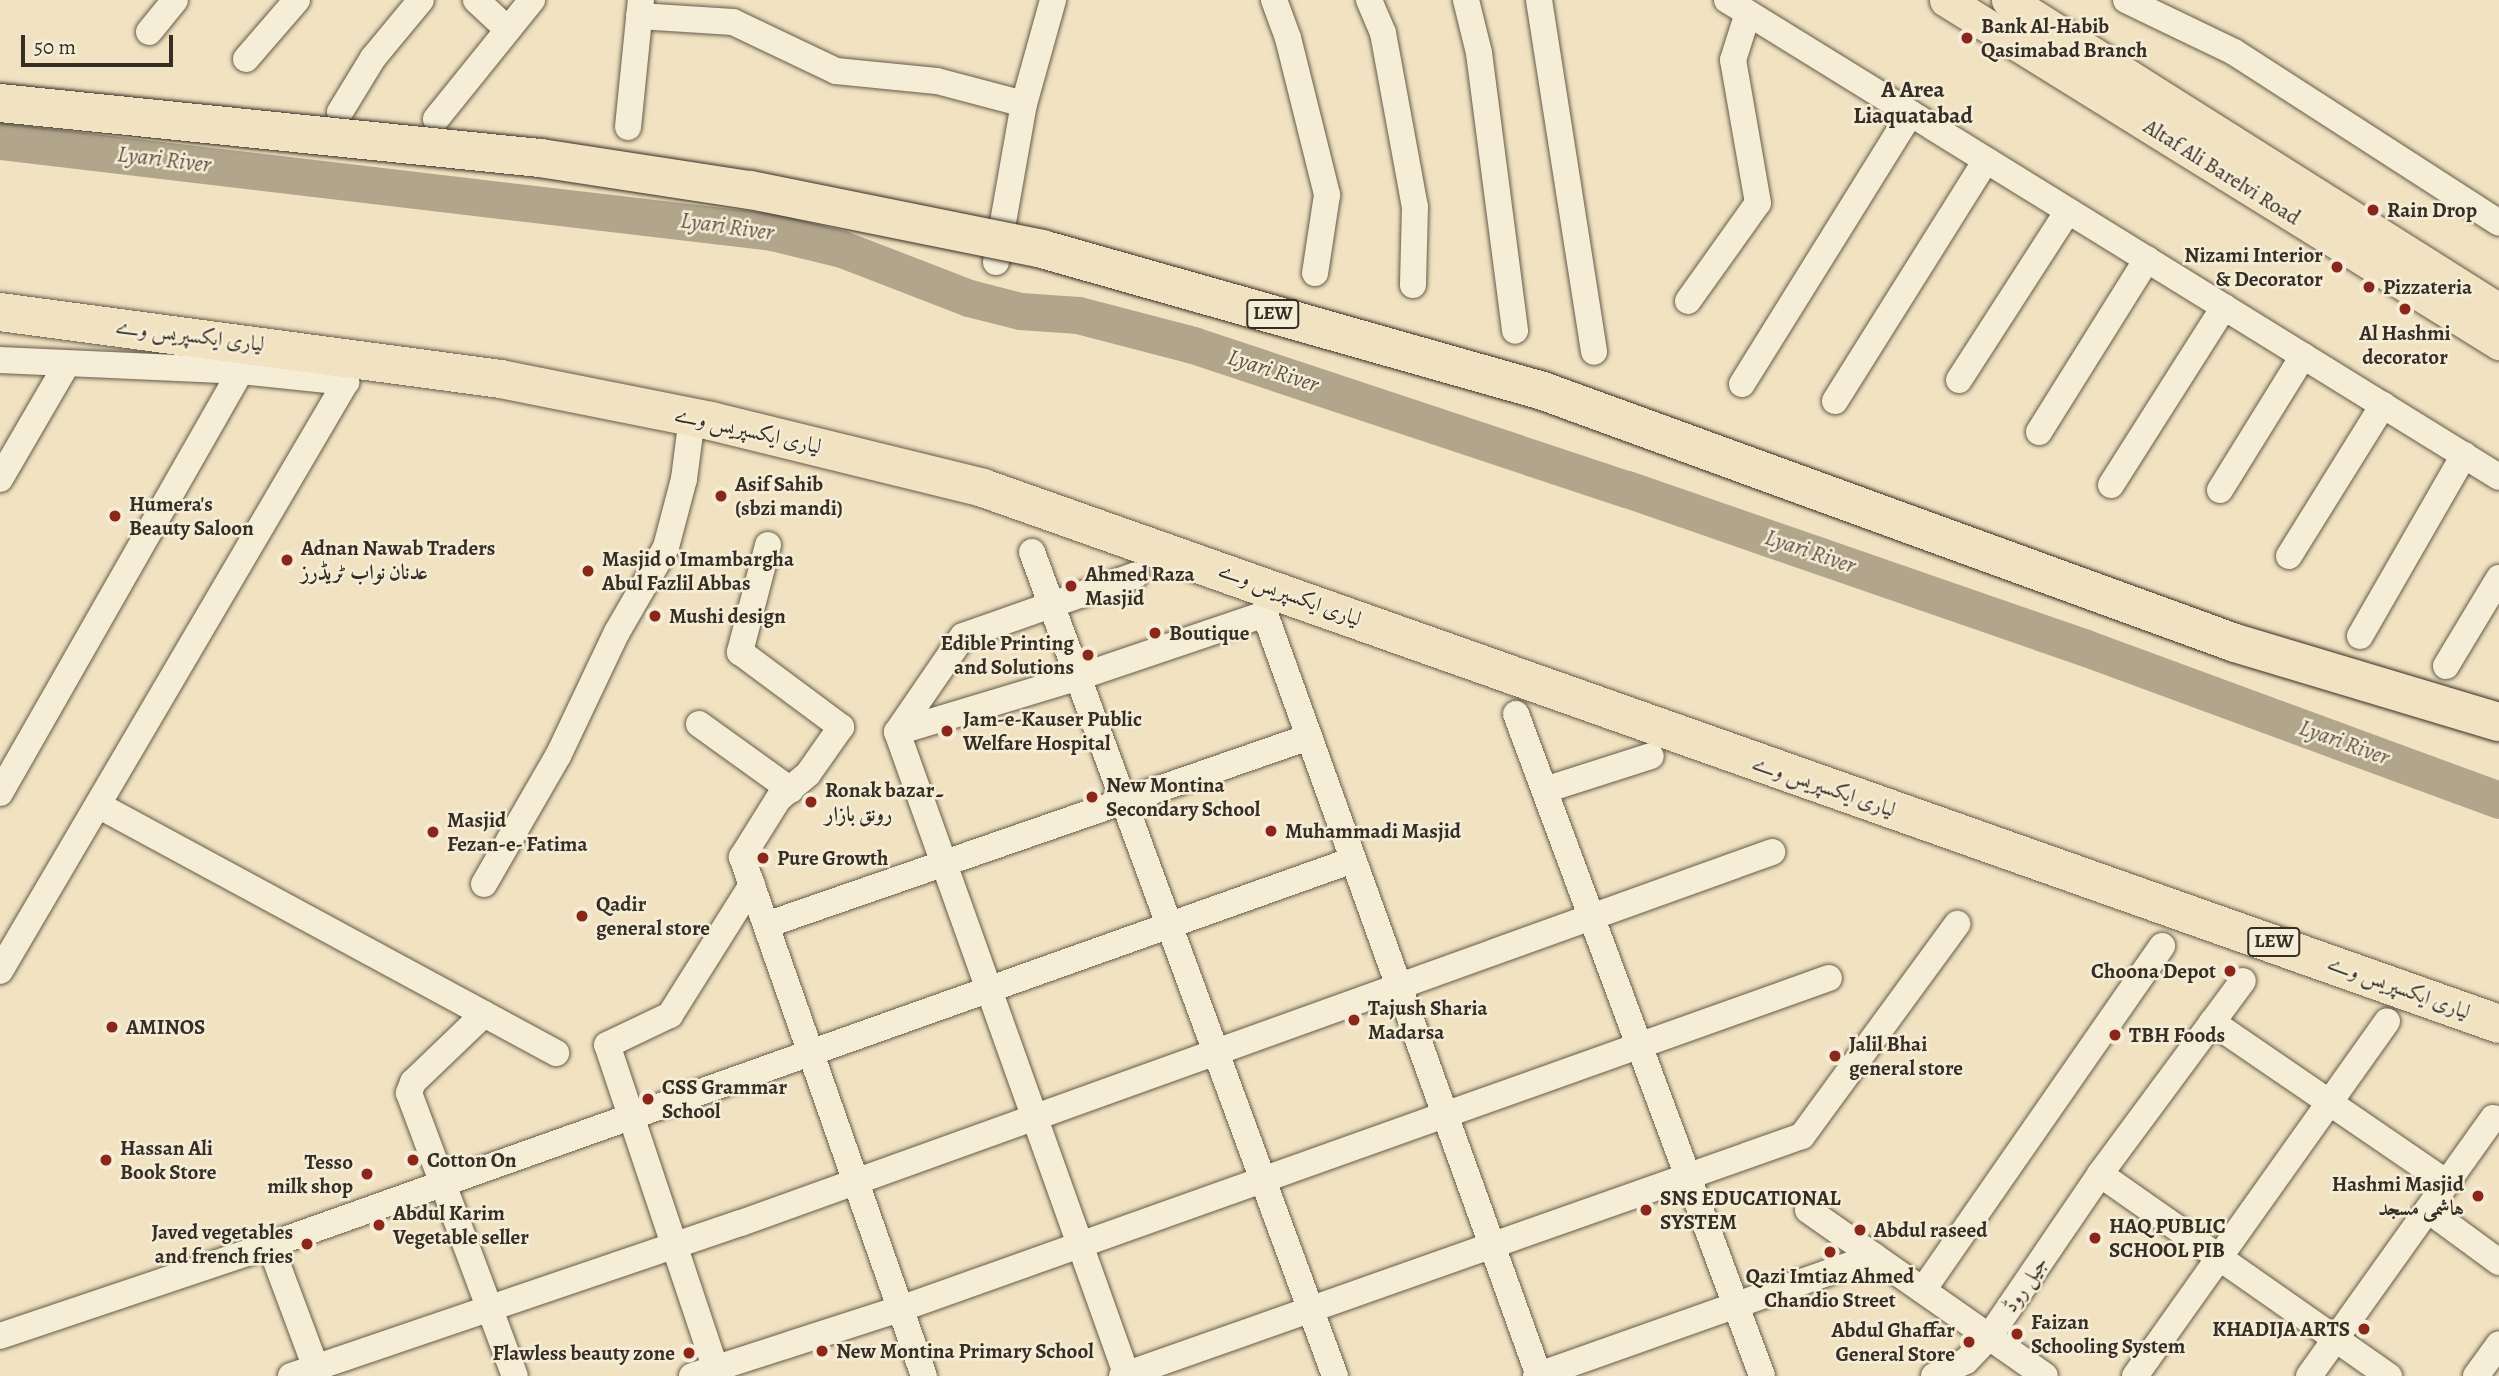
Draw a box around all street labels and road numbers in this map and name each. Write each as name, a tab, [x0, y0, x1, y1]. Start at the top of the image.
street label: Altaf Ali Barelvi Road	[2139, 114, 2305, 230]
road number: LEW	[1245, 298, 1301, 330]
street label: لیاری ایکسپریس وے	[114, 313, 266, 357]
street label: لیاری ایکسپریس وے	[672, 401, 824, 459]
street label: لیاری ایکسپریس وے	[1215, 557, 1365, 631]
street label: لیاری ایکسپریس وے	[1749, 750, 1899, 822]
road number: LEW	[2246, 926, 2302, 958]
street label: لیاری ایکسپریس وے	[2324, 950, 2474, 1024]
street label: جیل روڈ	[1997, 1251, 2053, 1317]

